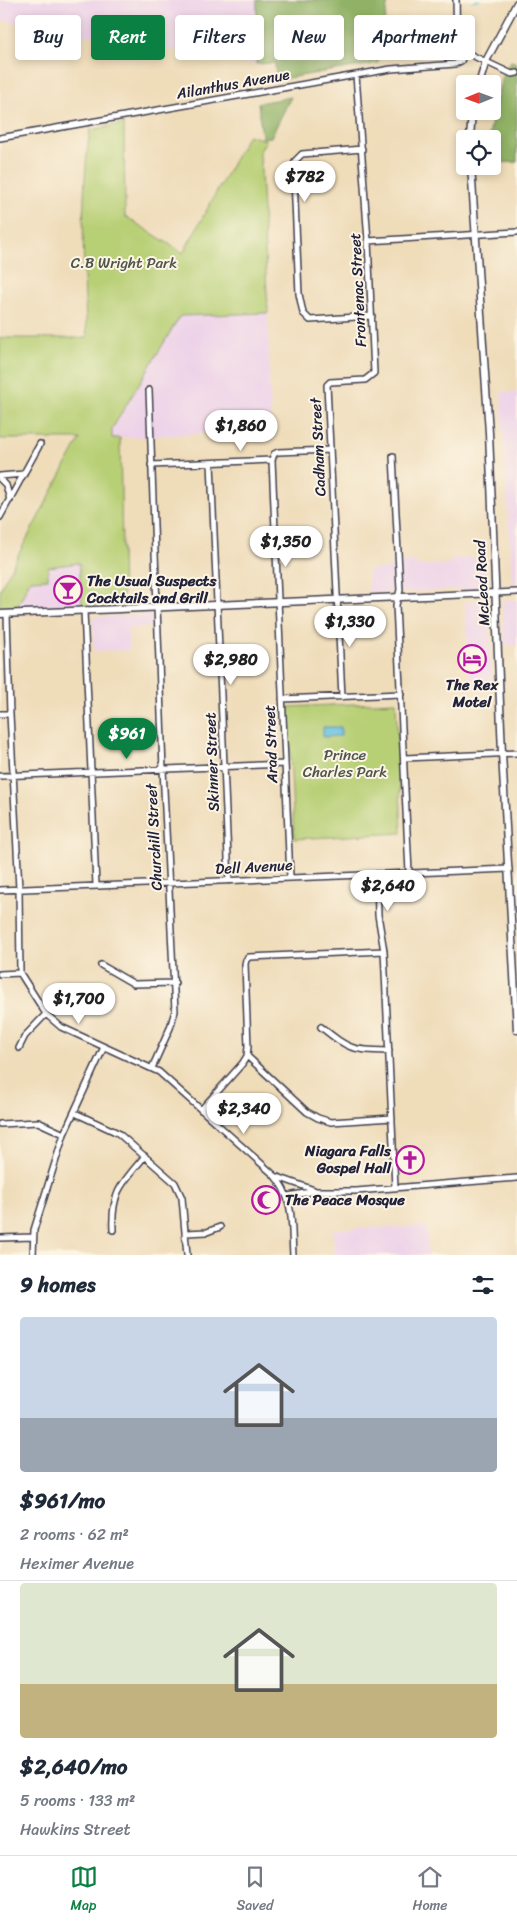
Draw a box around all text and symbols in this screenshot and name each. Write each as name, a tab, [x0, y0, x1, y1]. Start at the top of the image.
chip: Buy	[15, 15, 81, 60]
chip: Rent	[91, 15, 165, 60]
chip: Filters	[175, 15, 264, 60]
chip: New	[274, 15, 344, 60]
chip: Apartment	[354, 15, 475, 60]
street label: Ailanthus Avenue	[173, 61, 292, 107]
north arrow	[456, 75, 501, 120]
map controls	[456, 75, 501, 175]
button: locate	[456, 130, 501, 175]
pin: $782	[275, 160, 335, 203]
text: $782	[286, 162, 324, 191]
street label: Frontenac Street	[342, 232, 374, 348]
park label: C.B Wright Park	[71, 250, 177, 276]
street label: Cadham Street	[302, 396, 334, 497]
pin: $1,860	[200, 410, 282, 452]
text: $1,860	[216, 411, 266, 440]
pin: $1,350	[245, 526, 327, 568]
text: $1,350	[261, 527, 311, 556]
street label: McLeod Road	[467, 538, 497, 626]
place label: The Usual Suspects Cocktails and Grill	[86, 568, 217, 611]
bar icon: The Usual Suspects Cocktails and Grill	[53, 575, 83, 605]
pin: $1,330	[309, 606, 391, 648]
text: $1,330	[325, 607, 375, 636]
pin: $2,980	[190, 644, 272, 686]
hotel icon: The Rex Motel	[457, 644, 487, 674]
text: $2,980	[204, 645, 258, 674]
place label: The Rex Motel	[446, 672, 499, 715]
street label: Arad Street	[257, 704, 285, 785]
street label: Skinner Street	[197, 712, 227, 812]
pin: $961	[97, 718, 157, 760]
text: $961	[109, 719, 145, 748]
park label: Prince Charles Park	[303, 742, 387, 785]
street label: Churchill Street	[138, 782, 170, 891]
street label: Dell Avenue	[215, 852, 294, 882]
pin: $2,640	[347, 870, 429, 912]
text: $2,640	[361, 871, 415, 900]
pin: $1,700	[38, 982, 120, 1025]
text: $1,700	[53, 984, 105, 1013]
pin: $2,340	[203, 1092, 285, 1135]
text: $2,340	[217, 1094, 271, 1123]
place label: Niagara Falls Gospel Hall	[304, 1138, 392, 1181]
church icon: Niagara Falls Gospel Hall	[395, 1145, 425, 1175]
mosque icon: The Peace Mosque	[251, 1185, 281, 1215]
place label: The Peace Mosque	[285, 1187, 405, 1213]
text: 9 homes	[20, 1266, 96, 1304]
icon: filters	[469, 1271, 497, 1299]
icon: home	[214, 1350, 304, 1440]
text: $961/mo	[20, 1482, 105, 1520]
text: 2 rooms · 62 m²	[20, 1520, 129, 1549]
text: Heximer Avenue	[20, 1549, 134, 1578]
icon: home	[214, 1615, 304, 1705]
text: $2,640/mo	[20, 1748, 127, 1786]
text: 5 rooms · 133 m²	[20, 1786, 135, 1815]
text: Hawkins Street	[20, 1815, 131, 1844]
tab: Map	[70, 1863, 98, 1918]
tab: Saved	[237, 1863, 273, 1918]
tab: Home	[412, 1863, 447, 1918]

